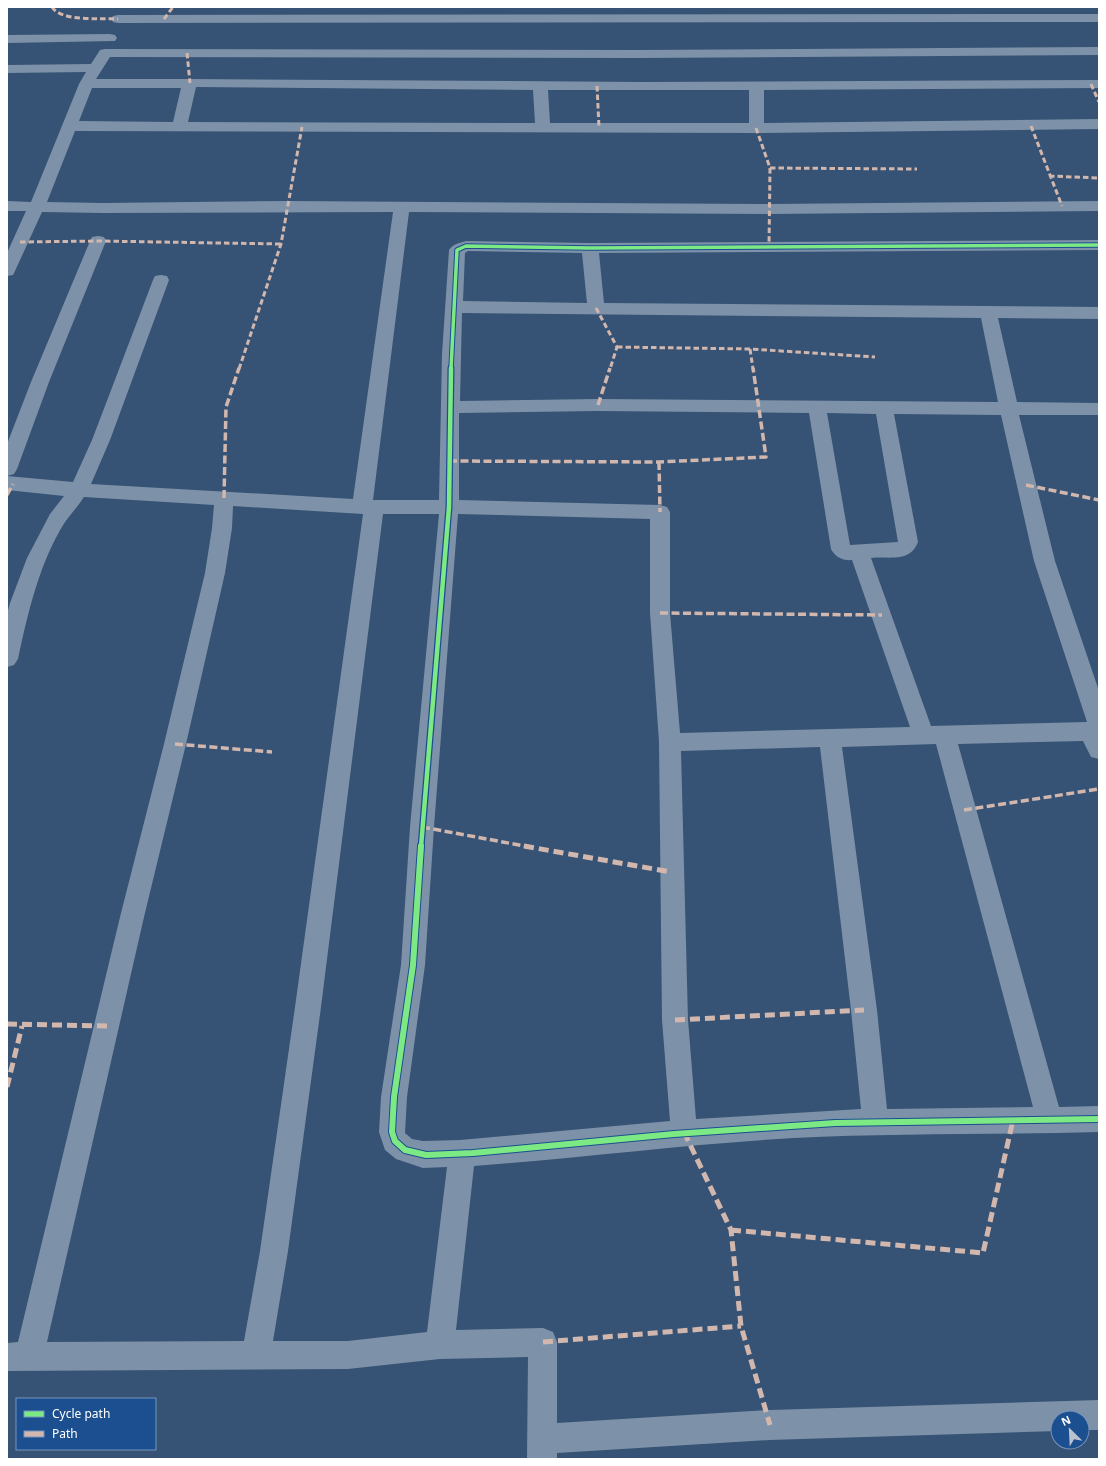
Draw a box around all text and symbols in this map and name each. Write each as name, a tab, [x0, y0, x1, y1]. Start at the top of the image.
legend	[16, 1398, 156, 1450]
text: Cycle path	[52, 1405, 110, 1422]
north arrow	[1050, 1410, 1090, 1450]
text: N	[1059, 1412, 1073, 1429]
text: Path	[52, 1425, 78, 1442]

